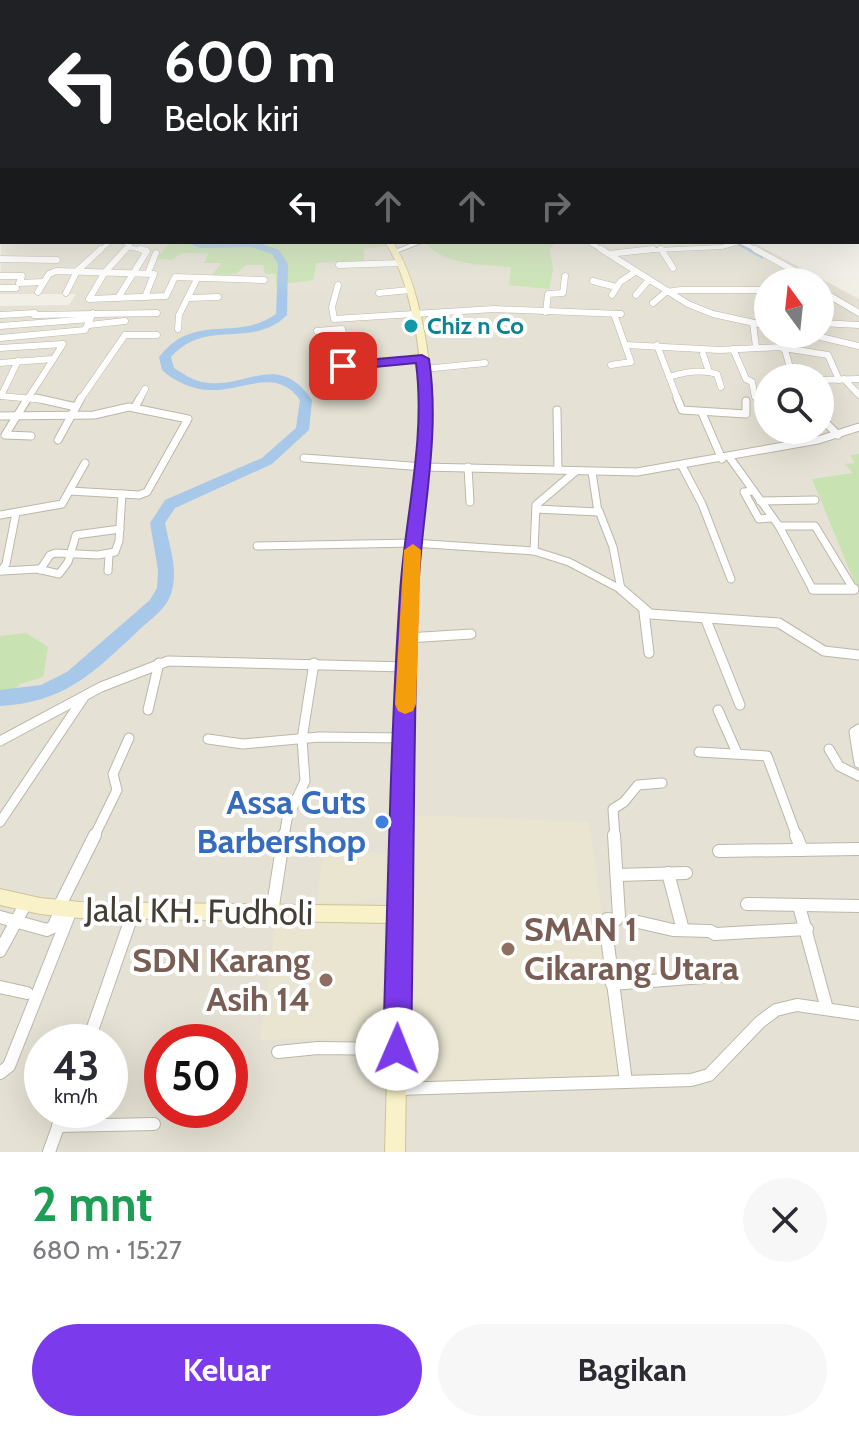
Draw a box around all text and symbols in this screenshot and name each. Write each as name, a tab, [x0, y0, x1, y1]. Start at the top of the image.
text: 600 m	[164, 28, 336, 96]
icon: left	[32, 32, 136, 136]
text: Belok kiri	[164, 96, 299, 140]
icon: left	[282, 184, 326, 228]
icon: ahead	[366, 184, 410, 228]
icon: ahead	[450, 184, 494, 228]
icon: right	[534, 184, 578, 228]
north arrow	[754, 268, 834, 348]
map controls	[754, 268, 834, 444]
place label: Chiz n Co	[427, 311, 524, 340]
marker: Chiz n Co	[402, 317, 420, 335]
pin	[309, 332, 377, 400]
icon: arrive	[321, 344, 365, 388]
button: search	[754, 364, 834, 444]
place label: Assa Cuts Barbershop	[196, 781, 366, 862]
marker: Assa Cuts Barbershop	[373, 813, 391, 831]
street label: Jalal KH. Fudholi	[84, 888, 313, 934]
place label: SMAN 1 Cikarang Utara	[524, 908, 739, 989]
place label: SDN Karang Asih 14	[132, 939, 310, 1020]
marker: SMAN 1 Cikarang Utara	[499, 940, 517, 958]
marker: SDN Karang Asih 14	[317, 971, 335, 989]
position arrow	[355, 1007, 439, 1091]
speed limit sign: 50	[144, 1024, 248, 1128]
text: 43	[53, 1041, 99, 1090]
text: km/h	[54, 1084, 98, 1108]
text: 2 mnt	[32, 1175, 153, 1233]
button: close	[743, 1178, 827, 1262]
text: 680 m · 15:27	[32, 1234, 182, 1266]
button: Keluar	[32, 1324, 422, 1416]
button: Bagikan	[438, 1324, 827, 1416]

